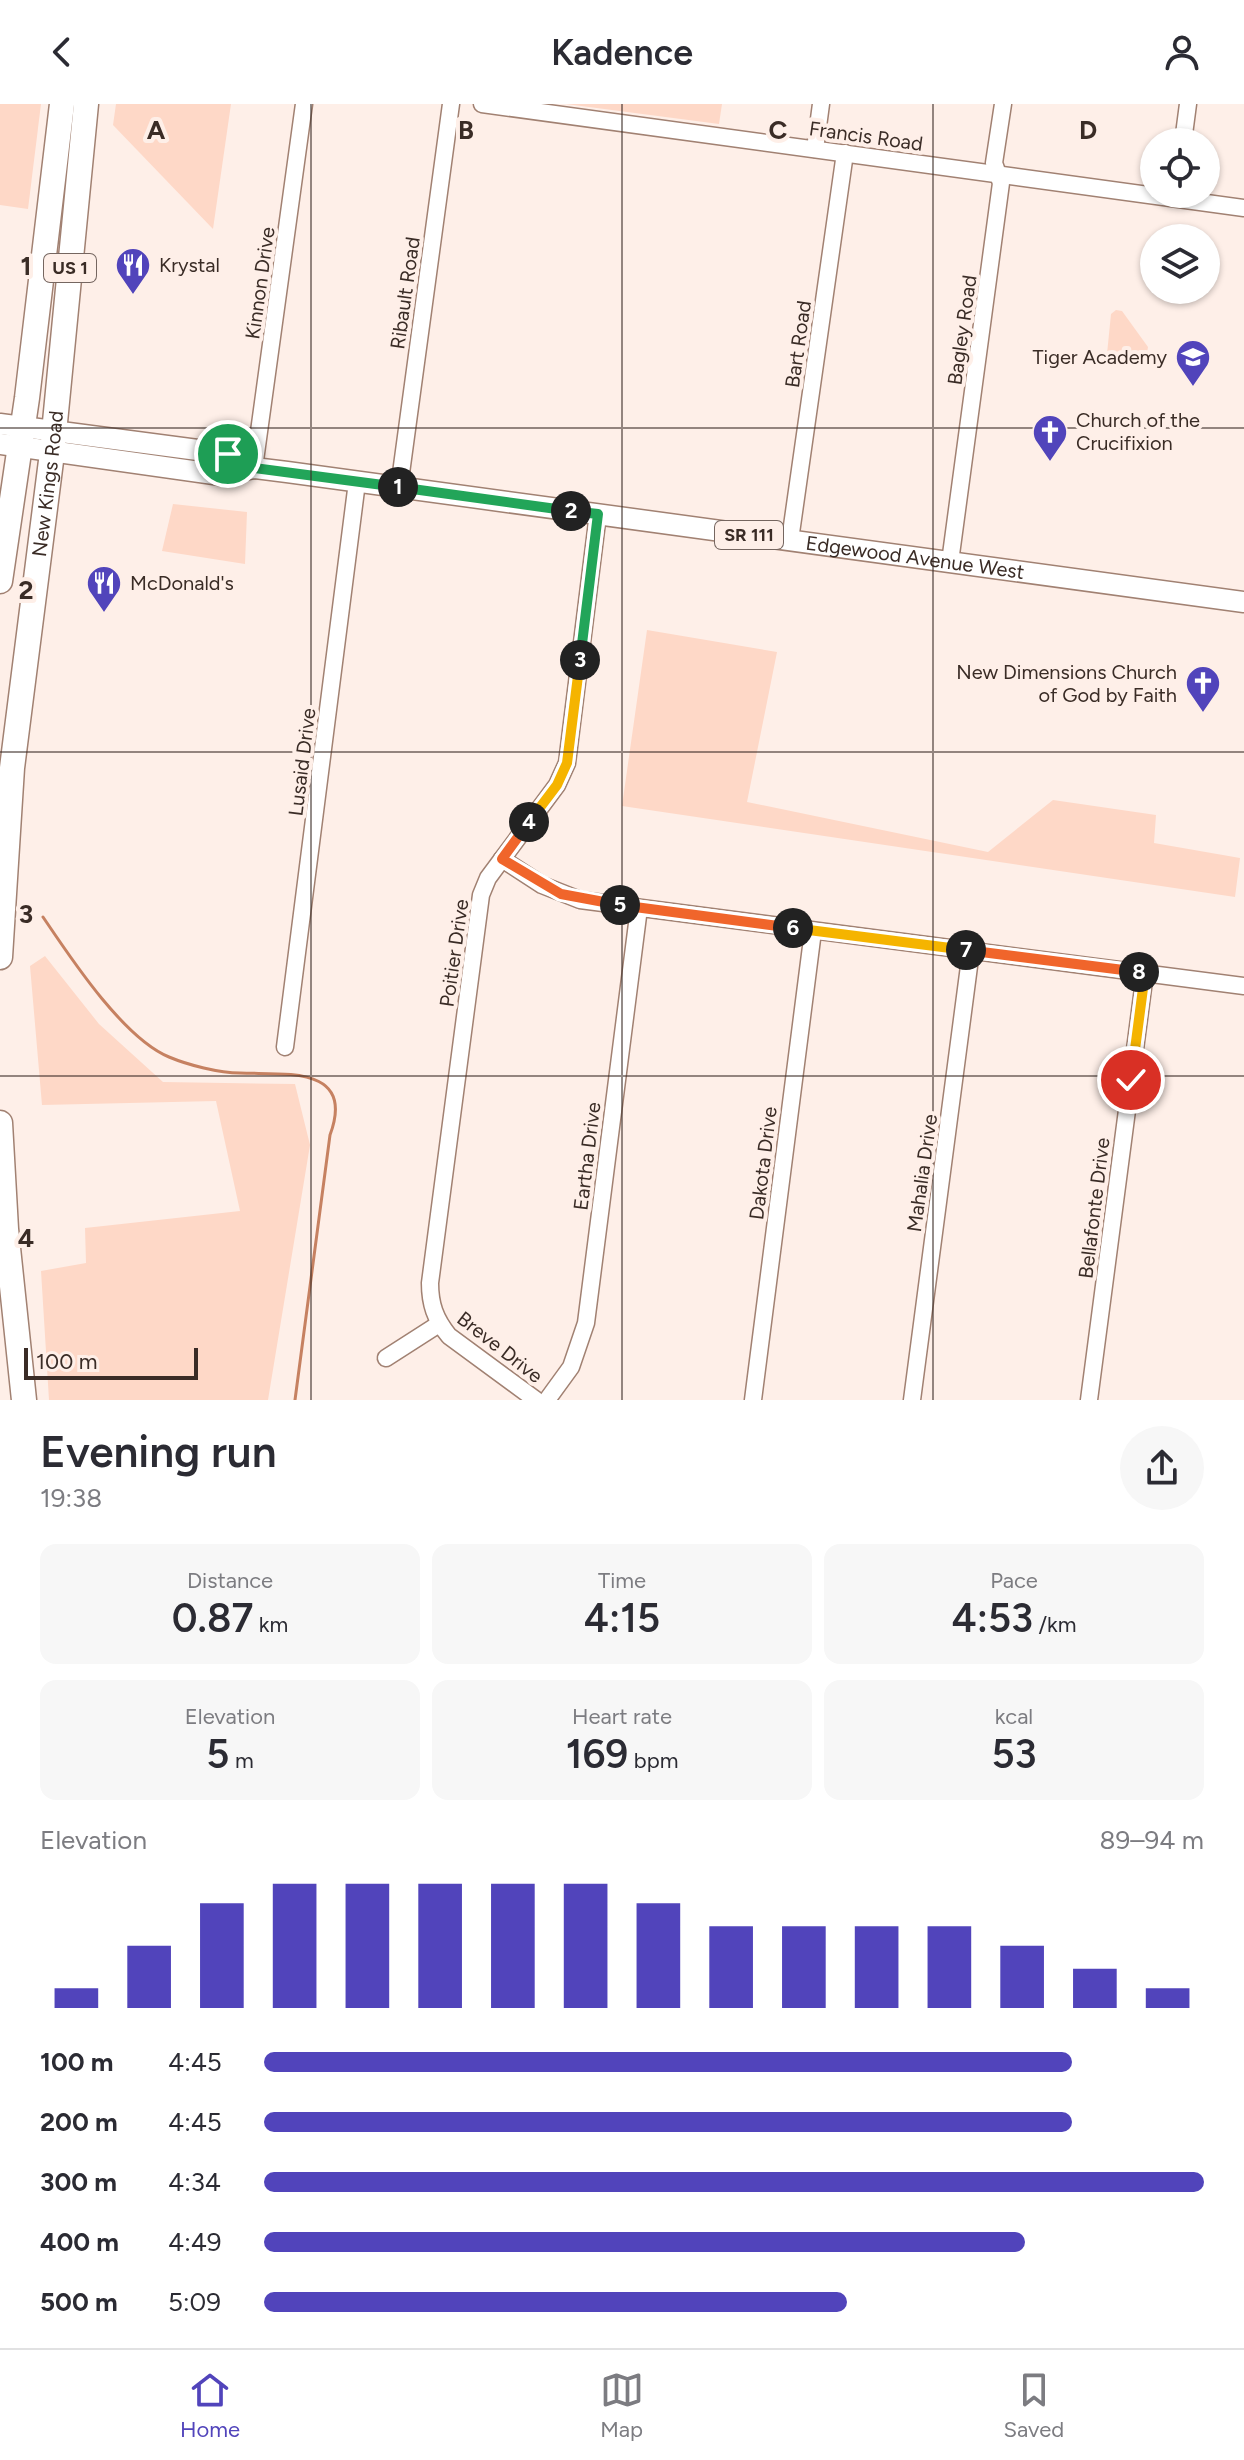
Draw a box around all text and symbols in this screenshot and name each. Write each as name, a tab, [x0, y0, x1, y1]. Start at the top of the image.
icon: back	[40, 30, 84, 74]
icon: person	[1160, 30, 1204, 74]
text: Kadence	[551, 31, 693, 74]
text: A	[147, 114, 166, 146]
text: B	[458, 114, 474, 146]
text: C	[769, 114, 788, 146]
text: D	[1079, 114, 1097, 146]
street label: Francis Road	[808, 116, 924, 156]
map controls	[1140, 128, 1220, 304]
button: locate	[1140, 128, 1220, 208]
button: layers	[1140, 224, 1220, 304]
street label: Kinnon Drive	[240, 225, 280, 341]
street label: Ribault Road	[385, 235, 425, 351]
restaurant icon: Krystal	[114, 246, 152, 296]
text: 1	[21, 250, 31, 282]
place label: Krystal	[159, 253, 220, 277]
road number: US 1	[44, 254, 96, 282]
street label: Bagley Road	[942, 274, 982, 386]
street label: Bart Road	[780, 299, 816, 389]
school or university icon: Tiger Academy	[1174, 338, 1212, 388]
place label: Tiger Academy	[1033, 345, 1167, 369]
place label: Church of the Crucifixion	[1076, 408, 1200, 455]
street label: New Kings Road	[27, 409, 68, 558]
church icon: Church of the Crucifixion	[1031, 413, 1069, 463]
pin	[194, 420, 262, 488]
icon: arrive	[206, 432, 250, 476]
pin: 1	[378, 467, 418, 507]
text: 1	[393, 473, 403, 500]
pin: 2	[551, 491, 591, 531]
text: 2	[565, 497, 577, 524]
road number: SR 111	[715, 521, 783, 549]
street label: Edgewood Avenue West	[804, 531, 1026, 584]
restaurant icon: McDonald's	[85, 564, 123, 614]
place label: McDonald's	[130, 571, 234, 595]
text: 2	[18, 574, 34, 606]
pin: 3	[560, 640, 600, 680]
text: 3	[574, 646, 586, 673]
place label: New Dimensions Church of God by Faith	[956, 660, 1177, 707]
church icon: New Dimensions Church of God by Faith	[1184, 664, 1222, 714]
street label: Lusaid Drive	[283, 707, 321, 817]
pin: 4	[509, 802, 549, 842]
text: 4	[522, 808, 536, 835]
pin: 5	[600, 885, 640, 925]
text: 5	[614, 891, 626, 918]
street label: Poitier Drive	[435, 897, 473, 1008]
text: 3	[19, 898, 33, 930]
pin: 6	[773, 908, 813, 948]
text: 6	[787, 914, 799, 941]
pin: 7	[946, 930, 986, 970]
text: 7	[960, 936, 972, 963]
pin: 8	[1119, 952, 1159, 992]
text: 8	[1132, 958, 1146, 985]
pin	[1097, 1046, 1165, 1114]
icon: check	[1109, 1058, 1153, 1102]
street label: Eartha Drive	[568, 1100, 606, 1212]
street label: Dakota Drive	[744, 1105, 782, 1221]
street label: Mahalia Drive	[902, 1112, 942, 1234]
street label: Bellafonte Drive	[1073, 1136, 1115, 1280]
text: 4	[18, 1222, 34, 1254]
street label: Breve Drive	[452, 1306, 548, 1388]
scale bar	[24, 1344, 198, 1380]
text: 100 m	[36, 1348, 97, 1375]
text: Evening run	[40, 1425, 277, 1478]
button: share	[1120, 1426, 1204, 1510]
text: 19:38	[40, 1482, 102, 1514]
text: Distance	[187, 1567, 273, 1594]
text: Time	[598, 1567, 646, 1594]
text: Pace	[990, 1567, 1038, 1594]
text: 0.87	[172, 1594, 253, 1642]
text: 4:15	[584, 1594, 660, 1642]
text: 4:53	[952, 1594, 1033, 1642]
text: km	[253, 1611, 288, 1638]
text: /km	[1033, 1611, 1076, 1638]
text: Elevation	[185, 1703, 275, 1730]
text: Heart rate	[572, 1703, 672, 1730]
text: kcal	[995, 1703, 1033, 1730]
text: 5	[206, 1730, 229, 1778]
text: 169	[566, 1730, 628, 1778]
text: 53	[991, 1730, 1037, 1778]
text: m	[229, 1747, 254, 1774]
text: bpm	[628, 1747, 678, 1774]
text: Elevation	[40, 1824, 147, 1856]
text: 89–94 m	[1100, 1824, 1204, 1856]
text: 100 m	[40, 2046, 114, 2078]
text: 4:45	[168, 2046, 222, 2078]
text: 200 m	[40, 2106, 118, 2138]
text: 4:45	[168, 2106, 222, 2138]
text: 300 m	[40, 2166, 117, 2198]
text: 4:34	[168, 2166, 221, 2198]
text: 400 m	[40, 2226, 119, 2258]
text: 4:49	[168, 2226, 222, 2258]
text: 500 m	[40, 2286, 118, 2318]
text: 5:09	[168, 2286, 221, 2318]
tab: Home	[180, 2368, 240, 2443]
tab: Map	[600, 2368, 644, 2443]
tab: Saved	[1003, 2368, 1064, 2443]

